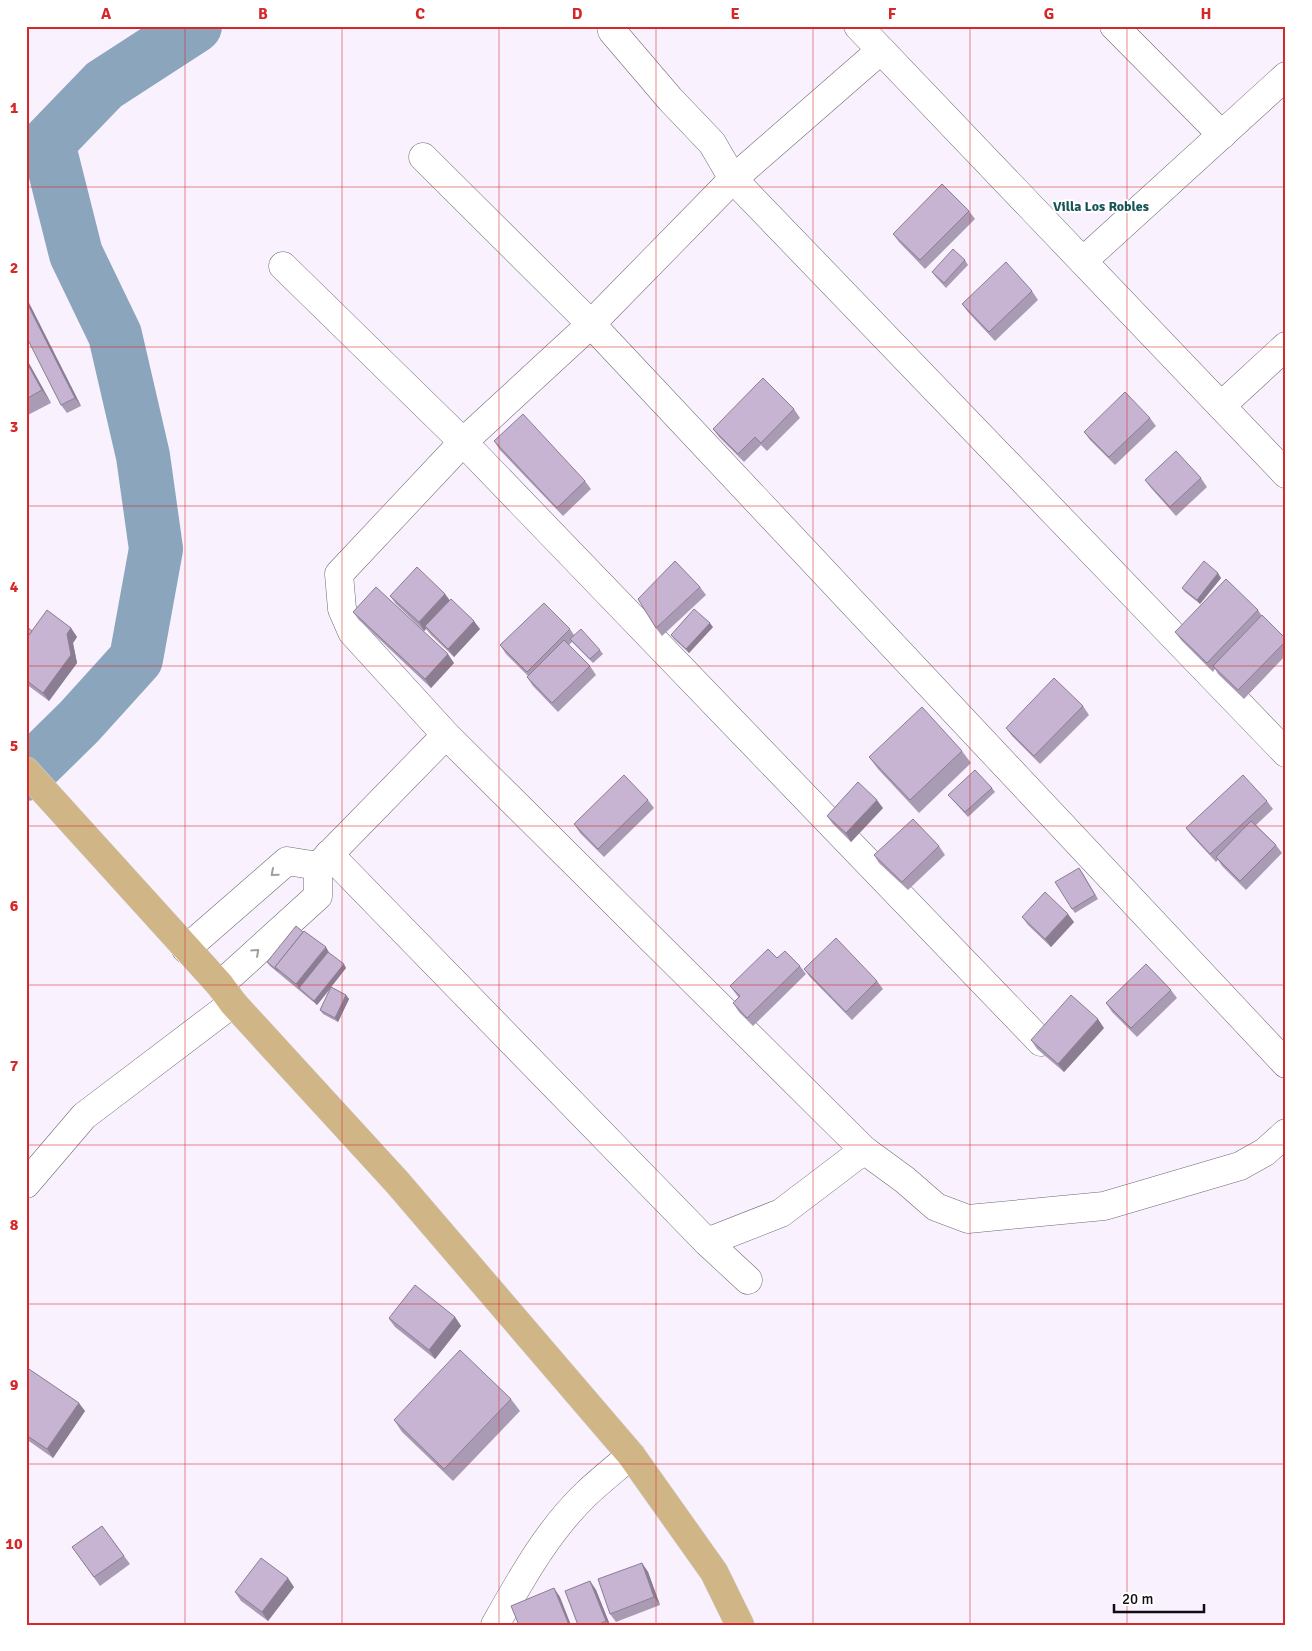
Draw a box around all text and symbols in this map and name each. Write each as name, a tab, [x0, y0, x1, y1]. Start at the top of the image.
text: A	[101, 4, 112, 24]
text: B	[258, 4, 268, 24]
text: C	[415, 4, 425, 24]
text: D	[572, 4, 583, 24]
text: E	[730, 4, 740, 24]
text: F	[888, 4, 897, 24]
text: G	[1044, 4, 1054, 24]
text: H	[1201, 4, 1211, 24]
text: 1	[10, 98, 19, 118]
district label: Villa Los Robles	[1053, 198, 1149, 215]
text: 2	[10, 258, 18, 278]
text: 3	[10, 417, 18, 437]
text: 4	[10, 577, 19, 597]
text: 5	[10, 736, 18, 756]
one-way arrow	[270, 867, 279, 876]
text: 6	[10, 896, 19, 916]
one-way arrow	[250, 949, 259, 958]
text: 7	[10, 1056, 19, 1076]
text: 8	[10, 1215, 19, 1235]
text: 9	[10, 1375, 19, 1395]
text: 10	[5, 1534, 23, 1554]
scale bar	[1114, 1581, 1204, 1613]
text: 20 m	[1122, 1590, 1153, 1608]

